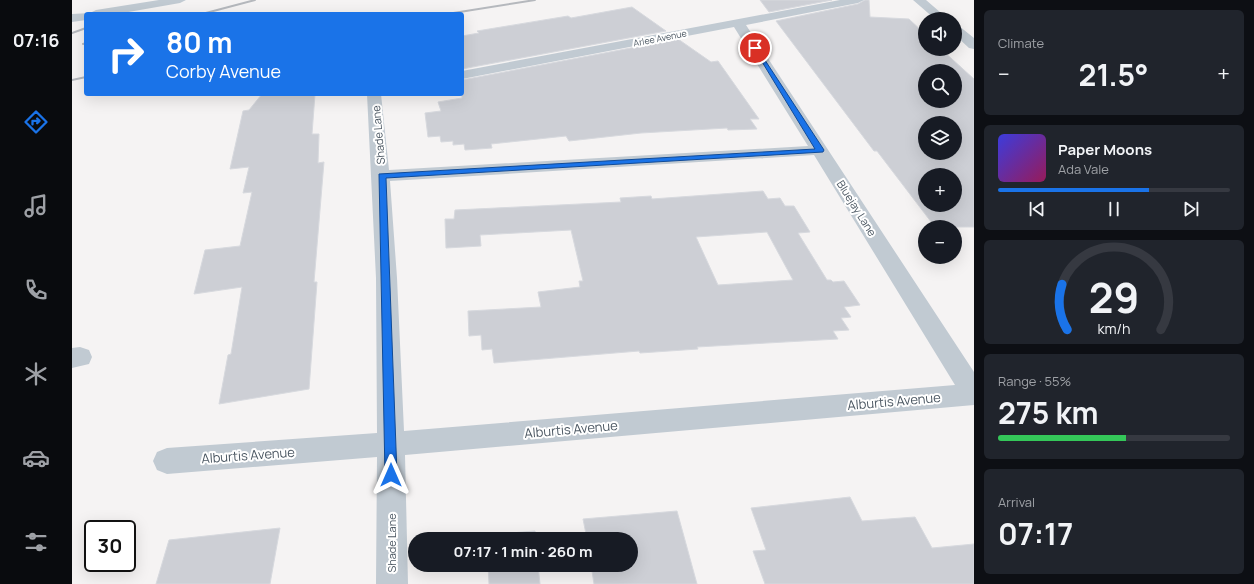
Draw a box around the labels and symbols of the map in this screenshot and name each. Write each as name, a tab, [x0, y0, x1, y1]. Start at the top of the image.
street label: Arlee Avenue	[632, 26, 688, 50]
pin	[738, 31, 772, 65]
street label: Shade Lane	[368, 104, 388, 165]
street label: Bluejay Lane	[834, 177, 880, 239]
street label: Alburtis Avenue	[847, 388, 942, 414]
street label: Alburtis Avenue	[524, 416, 619, 442]
street label: Alburtis Avenue	[201, 443, 296, 467]
position arrow	[370, 454, 412, 496]
street label: Shade Lane	[384, 513, 399, 573]
speed limit sign: 30	[84, 520, 136, 572]

